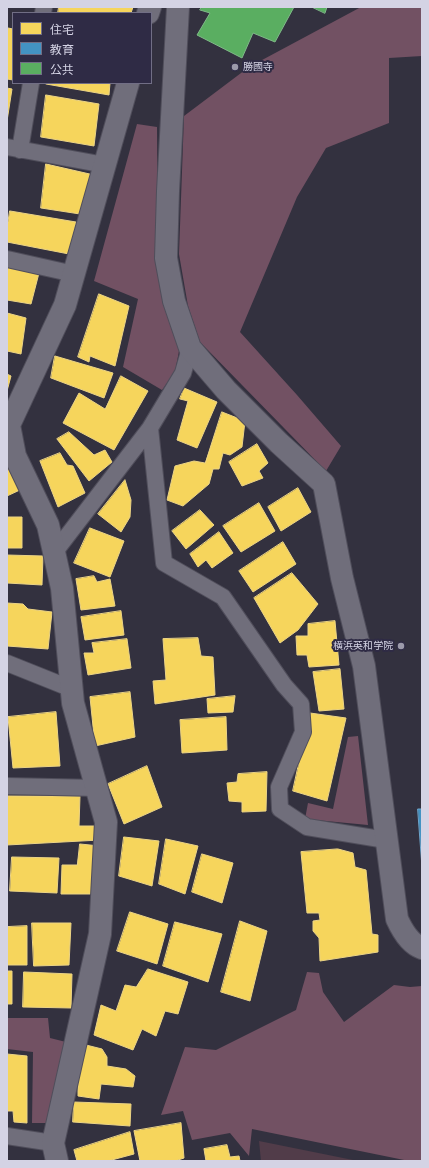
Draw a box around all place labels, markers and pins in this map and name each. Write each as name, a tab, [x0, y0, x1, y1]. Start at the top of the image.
place label: 勝國寺	[243, 61, 273, 73]
marker: 勝國寺	[230, 62, 240, 72]
place label: 横浜英和学院	[333, 640, 393, 652]
marker: 横浜英和学院	[396, 641, 406, 651]

